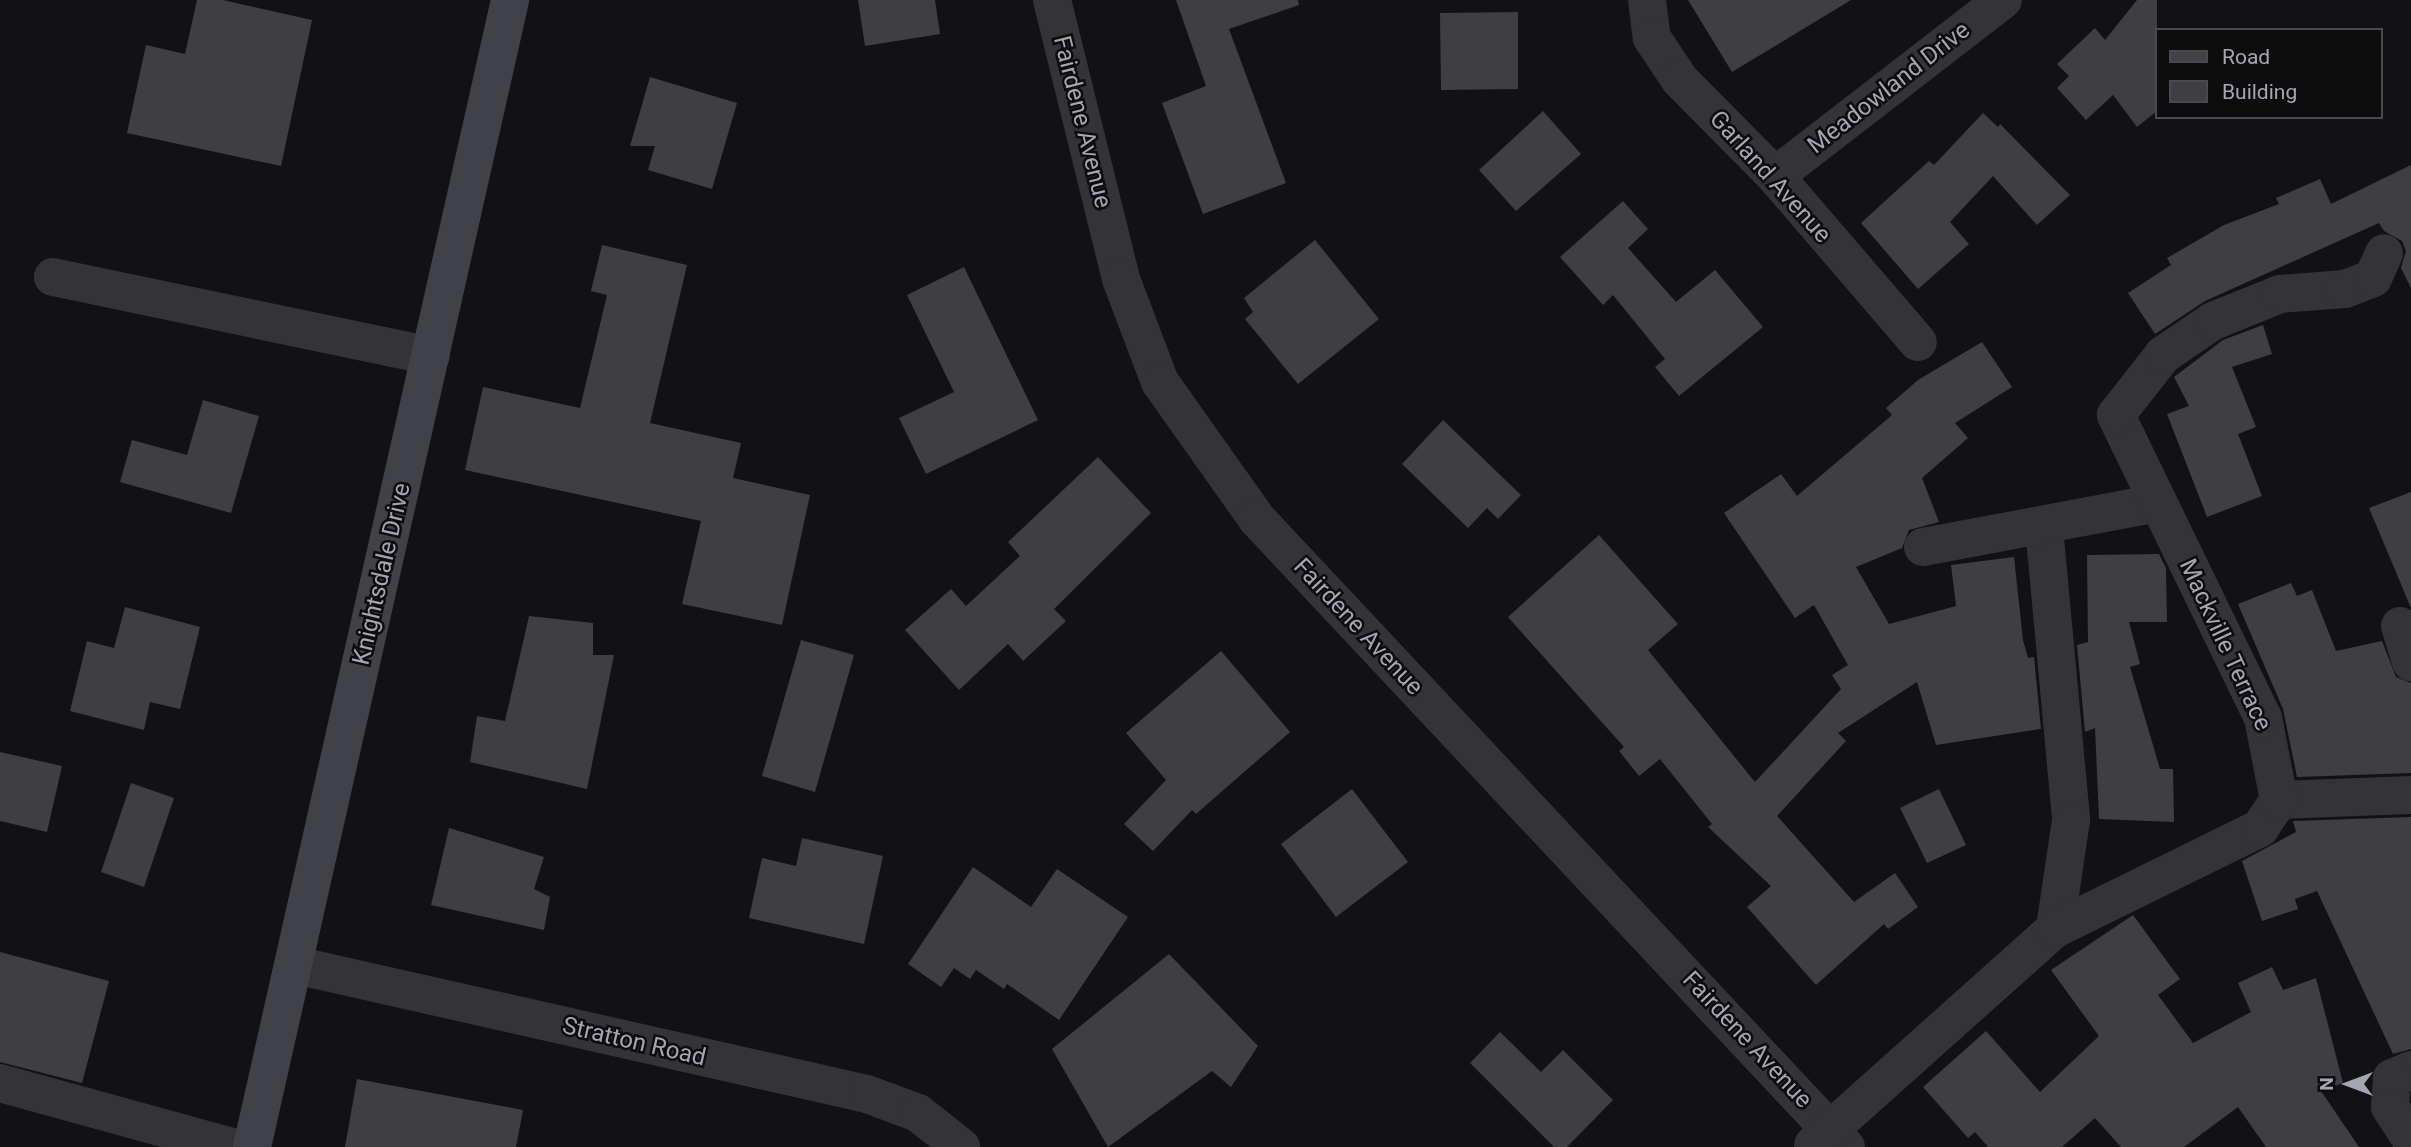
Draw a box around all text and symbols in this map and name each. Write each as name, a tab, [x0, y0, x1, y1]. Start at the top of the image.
street label: Meadowland Drive	[1802, 16, 1976, 160]
legend	[2156, 28, 2383, 119]
street label: Fairdene Avenue	[1047, 33, 1117, 211]
text: Road	[2222, 45, 2270, 69]
text: Building	[2222, 80, 2297, 104]
street label: Garland Avenue	[1703, 105, 1837, 249]
street label: Knightsdale Drive	[347, 480, 417, 668]
street label: Fairdene Avenue	[1287, 553, 1429, 701]
street label: Mackville Terrace	[2173, 554, 2277, 736]
street label: Fairdene Avenue	[1676, 966, 1818, 1114]
street label: Stratton Road	[560, 1012, 708, 1072]
north arrow	[2313, 1049, 2383, 1119]
text: N	[2315, 1077, 2338, 1091]

